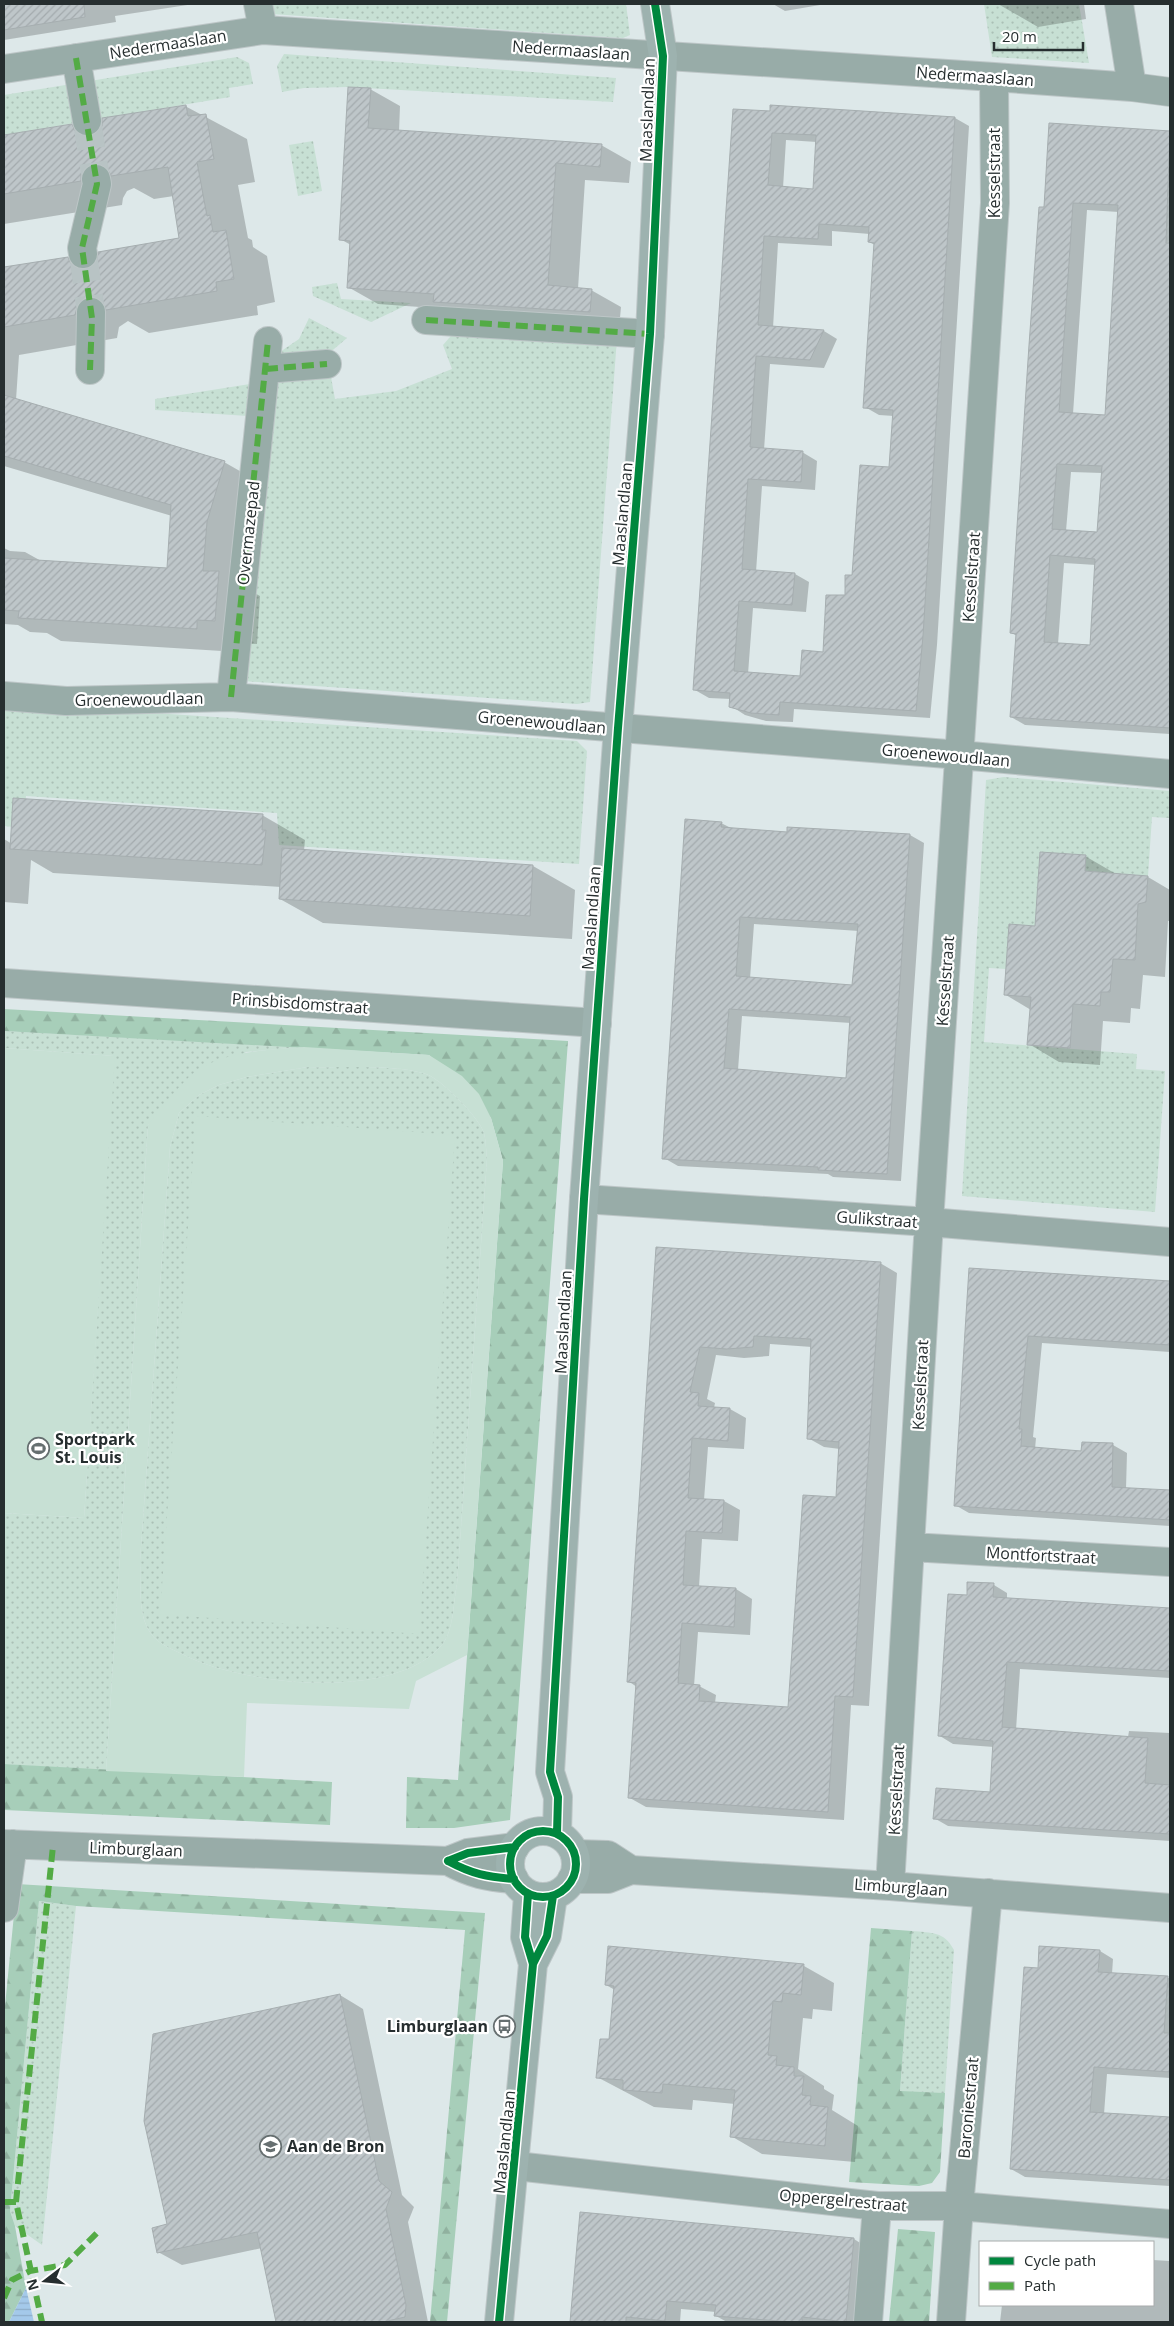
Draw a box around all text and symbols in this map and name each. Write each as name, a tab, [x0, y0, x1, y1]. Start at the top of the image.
scale bar	[994, 20, 1083, 52]
street label: Nedermaaslaan	[108, 24, 228, 64]
text: 20 m	[1002, 26, 1037, 46]
street label: Nedermaaslaan	[511, 35, 631, 65]
street label: Maaslandlaan	[634, 58, 660, 162]
street label: Nedermaaslaan	[915, 61, 1035, 91]
street label: Kesselstraat	[983, 128, 1005, 218]
street label: Maaslandlaan	[607, 461, 637, 567]
street label: Overmazepad	[232, 480, 264, 586]
street label: Kesselstraat	[957, 531, 985, 623]
street label: Groenewoudlaan	[74, 687, 204, 711]
street label: Groenewoudlaan	[477, 705, 607, 739]
street label: Groenewoudlaan	[881, 738, 1011, 772]
street label: Maaslandlaan	[576, 865, 606, 971]
street label: Kesselstraat	[931, 935, 959, 1027]
street label: Prinsbisdomstraat	[231, 987, 369, 1019]
street label: Gulikstraat	[836, 1205, 919, 1233]
street label: Maaslandlaan	[549, 1270, 577, 1374]
street label: Kesselstraat	[907, 1339, 933, 1431]
place label: Sportpark St. Louis	[55, 1428, 135, 1468]
sports icon: Sportpark St. Louis	[27, 1436, 51, 1460]
street label: Montfortstraat	[985, 1541, 1097, 1569]
street label: Kesselstraat	[883, 1744, 909, 1836]
street label: Limburglaan	[89, 1836, 183, 1862]
street label: Limburglaan	[854, 1873, 948, 1901]
bus stop icon: Limburglaan	[492, 2014, 516, 2038]
place label: Limburglaan	[387, 2015, 488, 2037]
street label: Baroniestraat	[953, 2056, 983, 2160]
street label: Maaslandlaan	[488, 2089, 520, 2195]
school or university icon: Aan de Bron	[259, 2134, 283, 2158]
place label: Aan de Bron	[287, 2135, 385, 2157]
street label: Oppergelrestraat	[778, 2183, 908, 2217]
legend	[979, 2241, 1154, 2306]
text: Cycle path	[1024, 2250, 1096, 2270]
north arrow	[20, 2256, 70, 2306]
text: Path	[1024, 2275, 1056, 2295]
text: N	[21, 2277, 43, 2293]

